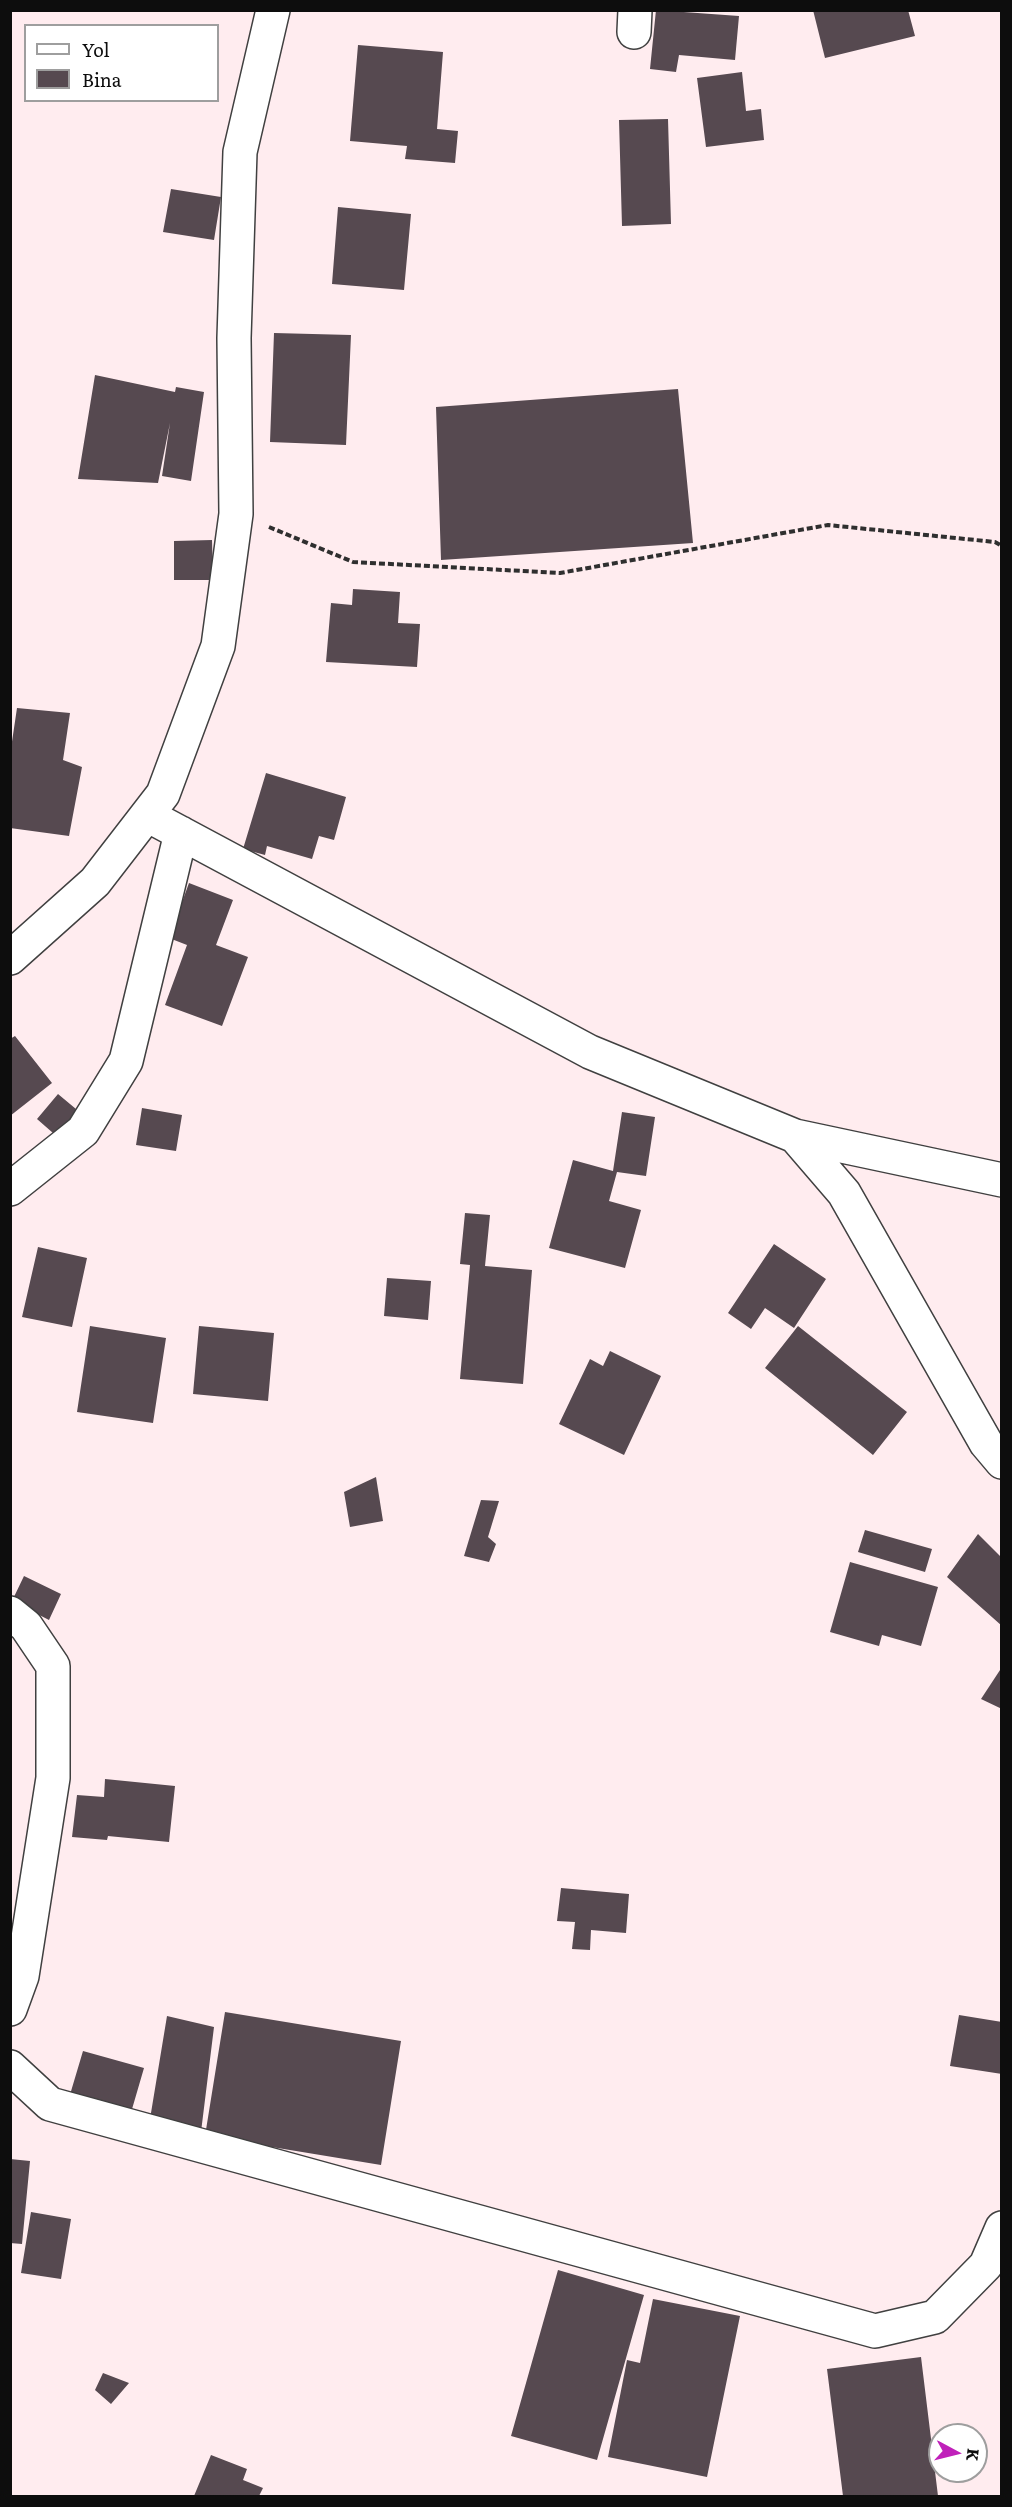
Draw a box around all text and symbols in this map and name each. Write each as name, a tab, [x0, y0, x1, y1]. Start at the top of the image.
legend	[24, 24, 219, 102]
text: Yol	[82, 36, 110, 63]
text: Bina	[82, 66, 122, 93]
north arrow	[928, 2423, 988, 2483]
text: K	[961, 2447, 987, 2463]

